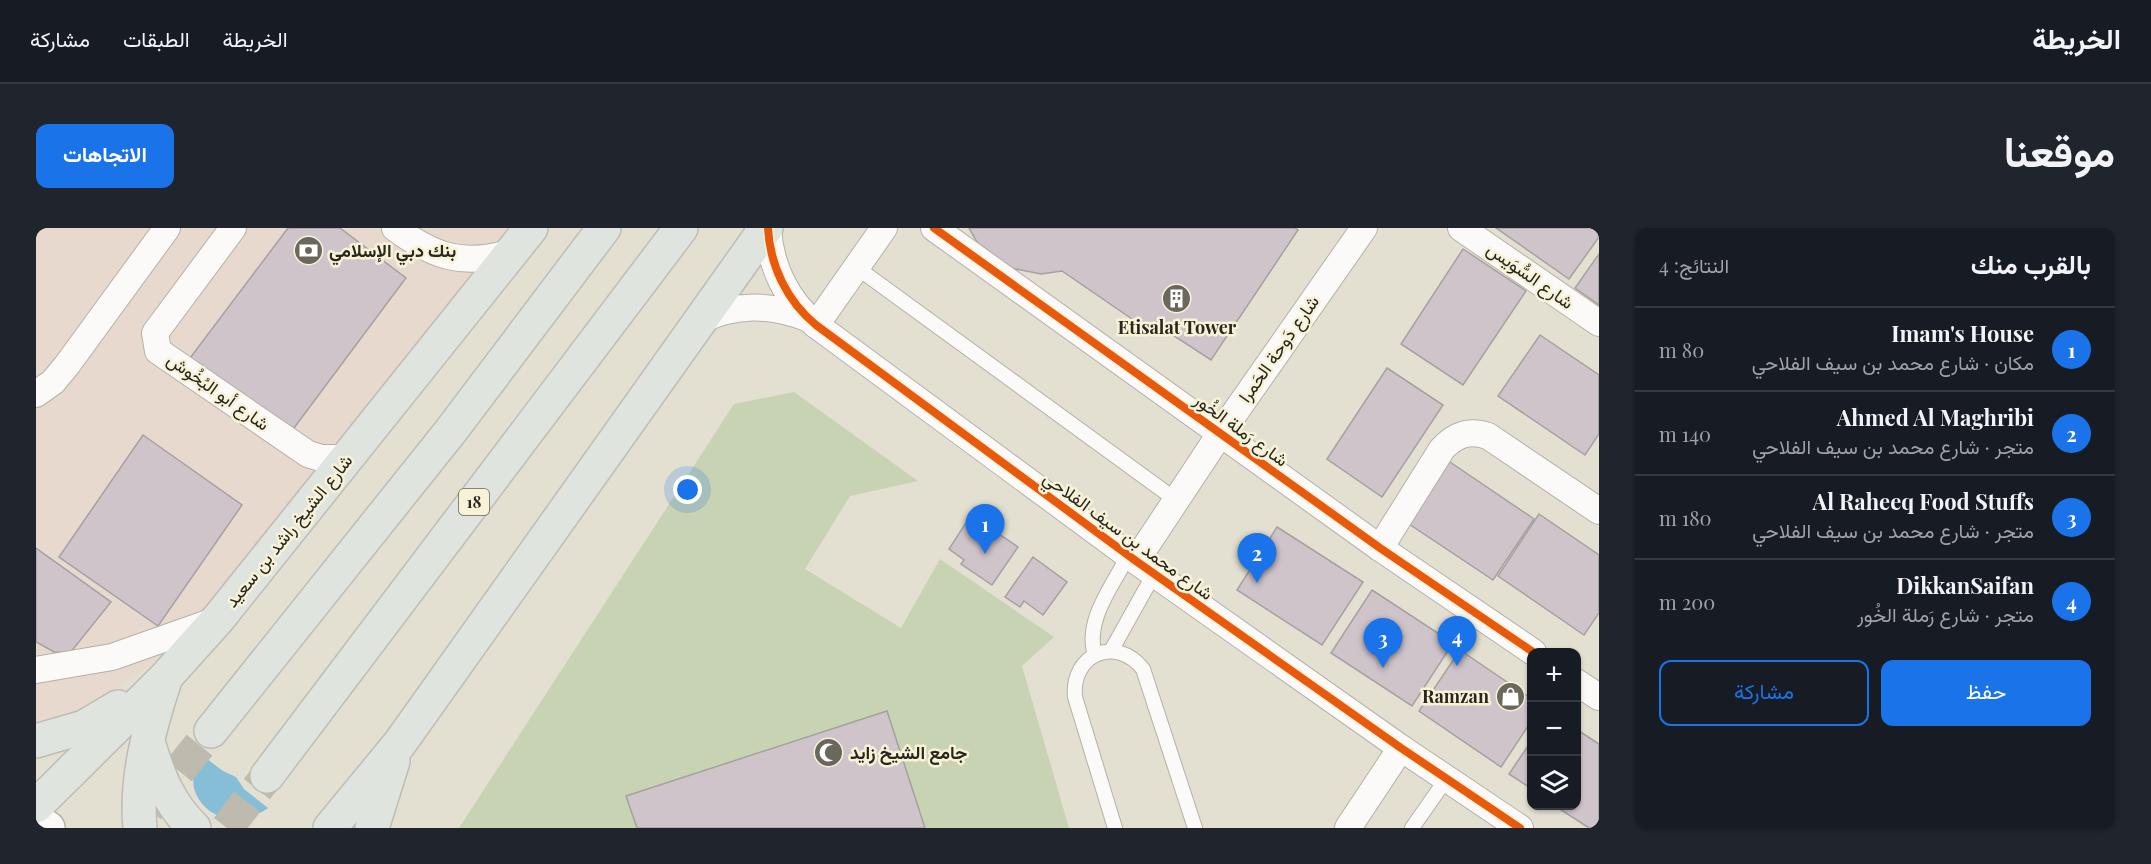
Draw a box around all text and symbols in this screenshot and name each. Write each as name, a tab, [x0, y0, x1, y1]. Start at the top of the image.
text: الخريطة	[2032, 19, 2121, 56]
text: مشاركة	[30, 24, 90, 52]
text: الطبقات	[123, 24, 190, 52]
text: الخريطة	[223, 24, 288, 52]
text: موقعنا	[2004, 122, 2115, 178]
button: الاتجاهات	[36, 124, 174, 188]
bank icon: بنك دبي الإسلامي	[292, 235, 324, 267]
street label: شارع السُّوَيس	[1482, 236, 1579, 315]
place label: بنك دبي الإسلامي	[329, 238, 456, 266]
text: بالقرب منك	[1971, 246, 2091, 281]
text: النتائج: 4	[1659, 251, 1729, 278]
building icon: Etisalat Tower	[1161, 283, 1193, 315]
street label: شارع دَوحة الحَمرا	[1232, 290, 1325, 407]
place label: Etisalat Tower	[1118, 315, 1237, 339]
text: Imam's House	[1891, 318, 2034, 348]
text: 80 m	[1659, 336, 1704, 363]
text: 1	[2068, 336, 2075, 363]
street label: شارع أبو البُخُوش	[162, 347, 275, 436]
text: مكان · شارع محمد بن سيف الفلاحي	[1752, 348, 2034, 375]
street label: شارع رَملة الخُور	[1188, 386, 1293, 472]
text: Ahmed Al Maghribi	[1837, 402, 2034, 432]
text: 140 m	[1659, 420, 1711, 447]
text: 2	[2066, 420, 2077, 447]
text: متجر · شارع محمد بن سيف الفلاحي	[1752, 432, 2034, 459]
street label: شارع الشيخ راشد بن سعيد	[219, 449, 358, 613]
street label: شارع محمد بن سيف الفلاحي	[1036, 465, 1218, 608]
your location	[673, 475, 702, 504]
text: Al Raheeq Food Stuffs	[1812, 486, 2034, 516]
road number: 18	[459, 489, 489, 515]
pin: 1	[966, 504, 1004, 554]
text: 180 m	[1659, 504, 1712, 531]
text: 3	[2067, 504, 2076, 531]
text: متجر · شارع محمد بن سيف الفلاحي	[1752, 516, 2034, 543]
pin: 2	[1238, 534, 1276, 583]
text: DikkanSaifan	[1896, 570, 2034, 600]
text: 200 m	[1659, 588, 1715, 615]
text: 4	[2066, 588, 2077, 615]
text: متجر · شارع رَملة الخُور	[1857, 600, 2034, 627]
pin: 4	[1438, 616, 1476, 666]
pin: 3	[1364, 618, 1402, 668]
map controls	[1527, 648, 1581, 810]
button: +	[1527, 648, 1581, 702]
button: مشاركة	[1659, 660, 1869, 726]
button: حفظ	[1881, 660, 2091, 726]
shop icon: Ramzan	[1494, 681, 1526, 713]
place label: Ramzan	[1422, 684, 1489, 708]
button: −	[1527, 702, 1581, 756]
mosque icon: جامع الشيخ زايد	[813, 737, 845, 769]
place label: جامع الشيخ زايد	[850, 740, 967, 765]
button: layers	[1527, 756, 1581, 810]

